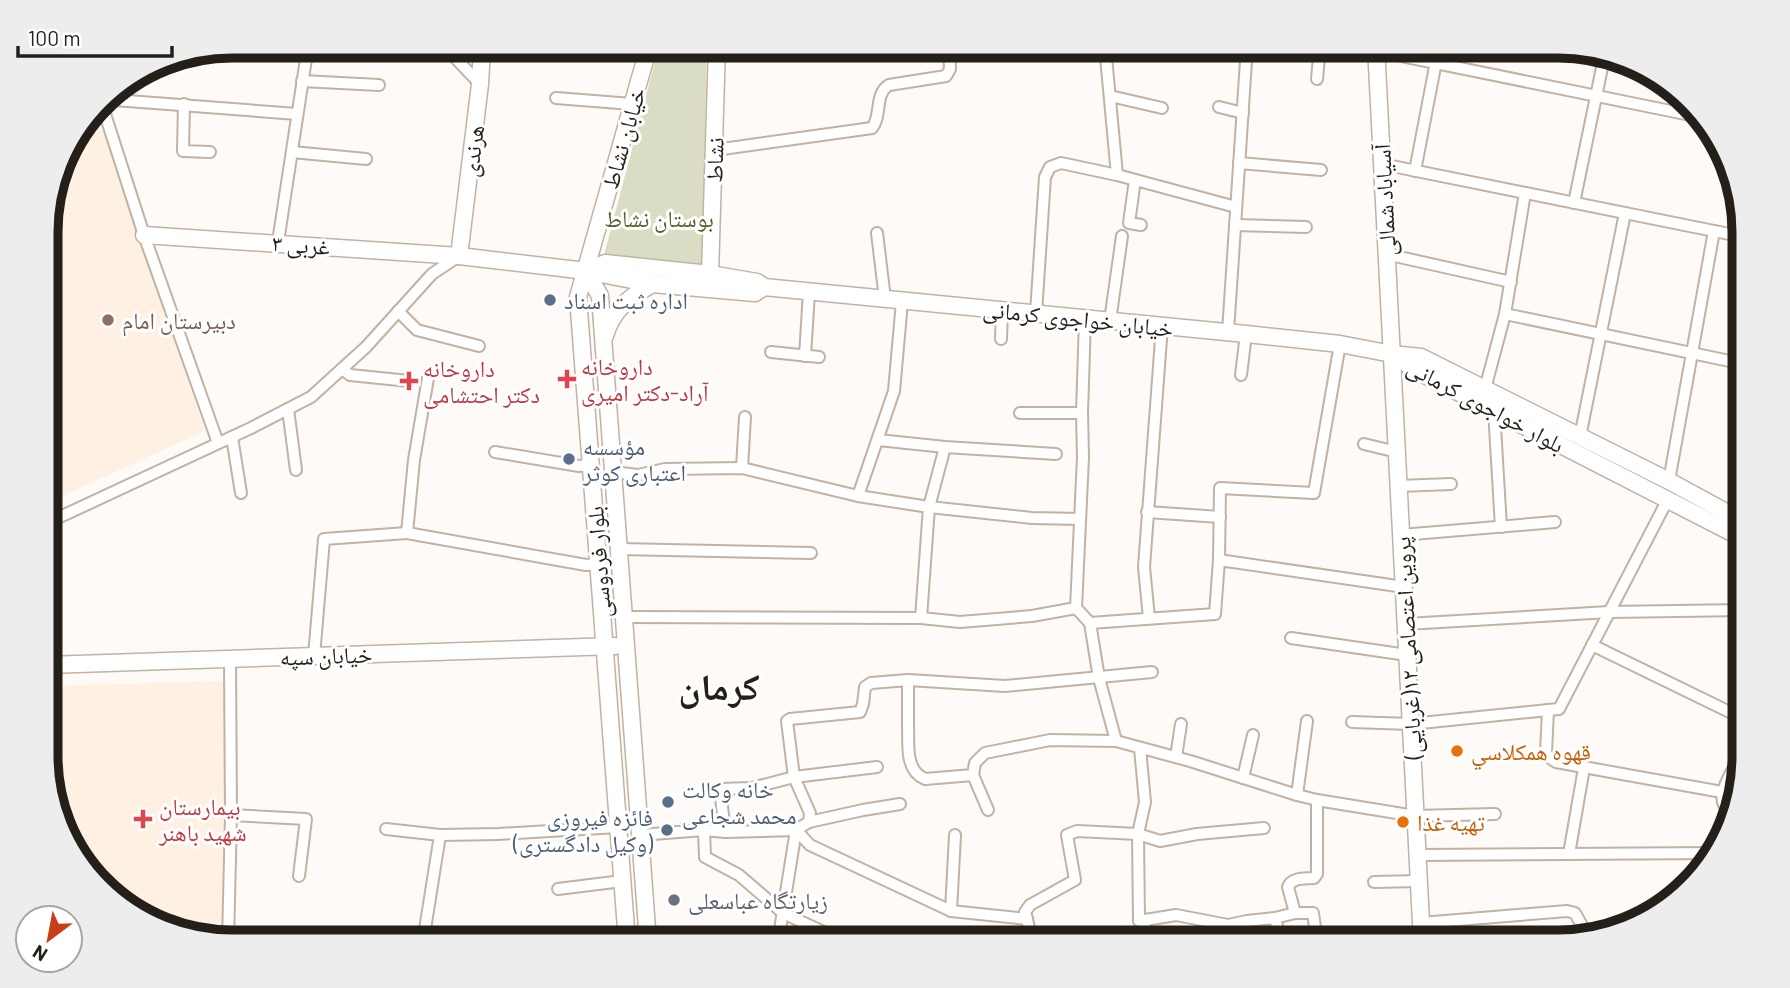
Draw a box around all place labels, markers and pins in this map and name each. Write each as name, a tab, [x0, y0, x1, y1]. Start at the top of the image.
place label: اداره ثبت اسناد	[564, 286, 688, 315]
marker: اداره ثبت اسناد	[542, 292, 558, 308]
place label: دبیرستان امام	[122, 306, 236, 337]
marker: دبیرستان امام	[100, 312, 116, 328]
place label: داروخانه آراد-دکتر امیری	[581, 352, 710, 407]
place label: داروخانه دکتر احتشامی	[423, 354, 540, 409]
marker: داروخانه آراد-دکتر امیری	[559, 371, 575, 387]
marker: داروخانه دکتر احتشامی	[401, 373, 417, 389]
place label: مؤسسه اعتباری کوثر	[582, 432, 686, 487]
marker: مؤسسه اعتباری کوثر	[561, 451, 577, 467]
place label: قهوه همكلاسي	[1471, 737, 1591, 771]
marker: قهوه همكلاسي	[1449, 743, 1465, 759]
place label: خانه وکالت محمد شجاعی	[682, 775, 797, 830]
place label: بیمارستان شهید باهنر	[158, 792, 247, 847]
marker: خانه وکالت محمد شجاعی	[660, 794, 676, 810]
place label: فائزه فیروزی (وکیل دادگستری)	[512, 803, 654, 858]
place label: تهیه غذا	[1417, 808, 1485, 836]
marker: بیمارستان شهید باهنر	[133, 809, 153, 829]
marker: تهیه غذا	[1395, 814, 1411, 830]
marker: فائزه فیروزی (وکیل دادگستری)	[659, 822, 675, 838]
place label: زیارتگاه عباسعلی	[688, 886, 828, 915]
marker: زیارتگاه عباسعلی	[666, 892, 682, 908]

